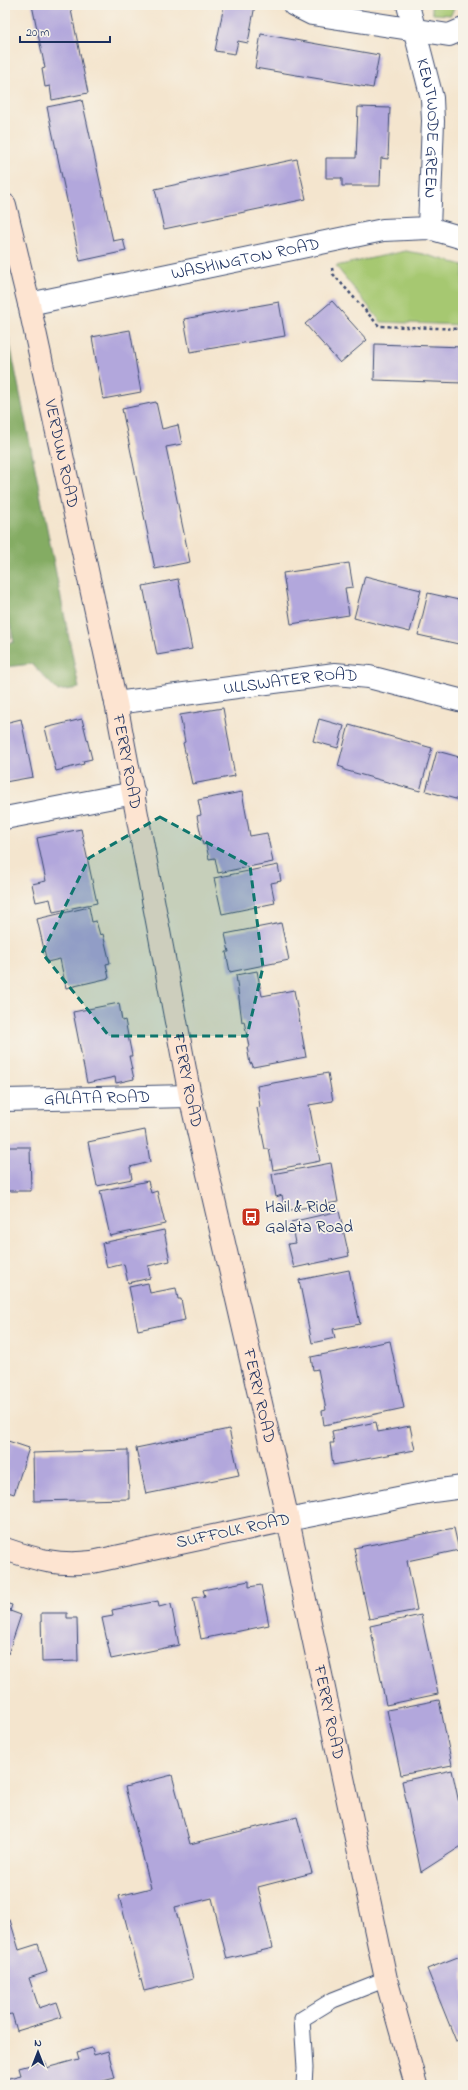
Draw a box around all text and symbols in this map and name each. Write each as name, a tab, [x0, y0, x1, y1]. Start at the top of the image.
scale bar	[20, 18, 110, 44]
text: 20 m	[26, 24, 49, 42]
street label: KENTWODE GREEN	[410, 56, 446, 199]
street label: WASHINGTON ROAD	[169, 231, 322, 286]
street label: VERDUN ROAD	[37, 396, 86, 510]
street label: ULLSWATER ROAD	[222, 662, 359, 701]
street label: FERRY ROAD	[106, 711, 148, 811]
street label: FERRY ROAD	[166, 1030, 209, 1130]
street label: GALATA ROAD	[44, 1084, 150, 1112]
place label: Hail & Ride Galata Road	[265, 1195, 353, 1240]
bus stop icon: Hail & Ride Galata Road	[240, 1206, 262, 1228]
street label: FERRY ROAD	[236, 1345, 282, 1445]
street label: SUFFOLK ROAD	[174, 1507, 292, 1555]
street label: FERRY ROAD	[307, 1662, 351, 1762]
north arrow	[18, 2032, 58, 2072]
text: N	[34, 2035, 42, 2051]

